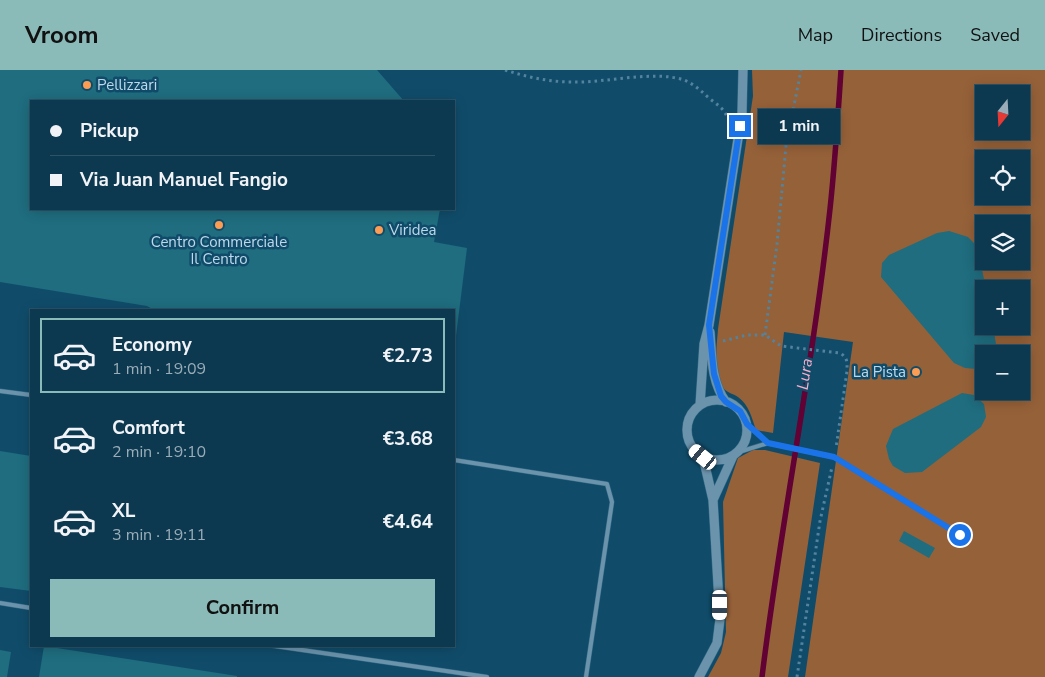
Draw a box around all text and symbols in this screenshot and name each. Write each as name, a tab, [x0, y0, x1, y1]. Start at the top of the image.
text: Vroom	[25, 19, 99, 51]
text: Map	[798, 23, 833, 47]
text: Directions	[861, 23, 942, 47]
text: Saved	[970, 23, 1020, 47]
place label: Pellizzari	[97, 75, 157, 95]
marker: Pellizzari	[81, 79, 93, 91]
north arrow	[975, 85, 1030, 140]
map controls	[975, 85, 1030, 400]
callout: 1 min	[758, 108, 840, 144]
route end	[729, 115, 751, 137]
text: 1 min	[778, 115, 820, 137]
text: Pickup	[80, 118, 139, 144]
button: locate	[975, 150, 1030, 205]
text: Via Juan Manuel Fangio	[80, 167, 288, 193]
button: layers	[975, 215, 1030, 270]
marker: Centro Commerciale Il Centro	[213, 219, 225, 231]
place label: Viridea	[388, 220, 436, 240]
marker: Viridea	[373, 224, 385, 236]
place label: Centro Commerciale Il Centro	[151, 232, 287, 269]
button: +	[975, 280, 1030, 335]
text: Economy	[112, 332, 192, 358]
icon: car	[52, 333, 97, 378]
text: €2.73	[383, 343, 433, 369]
button: −	[975, 345, 1030, 400]
water label: Lura	[792, 357, 818, 391]
text: 1 min · 19:09	[112, 358, 206, 380]
place label: La Pista	[853, 362, 906, 382]
marker: La Pista	[910, 366, 922, 378]
text: Comfort	[112, 415, 185, 441]
icon: car	[52, 416, 97, 461]
text: €3.68	[383, 426, 433, 452]
text: 2 min · 19:10	[112, 441, 206, 463]
car	[686, 442, 719, 472]
text: XL	[112, 498, 135, 524]
icon: car	[52, 499, 97, 544]
text: €4.64	[383, 509, 433, 535]
text: 3 min · 19:11	[112, 524, 206, 546]
route start	[949, 524, 971, 546]
button: Confirm	[50, 579, 435, 637]
car	[712, 590, 727, 620]

